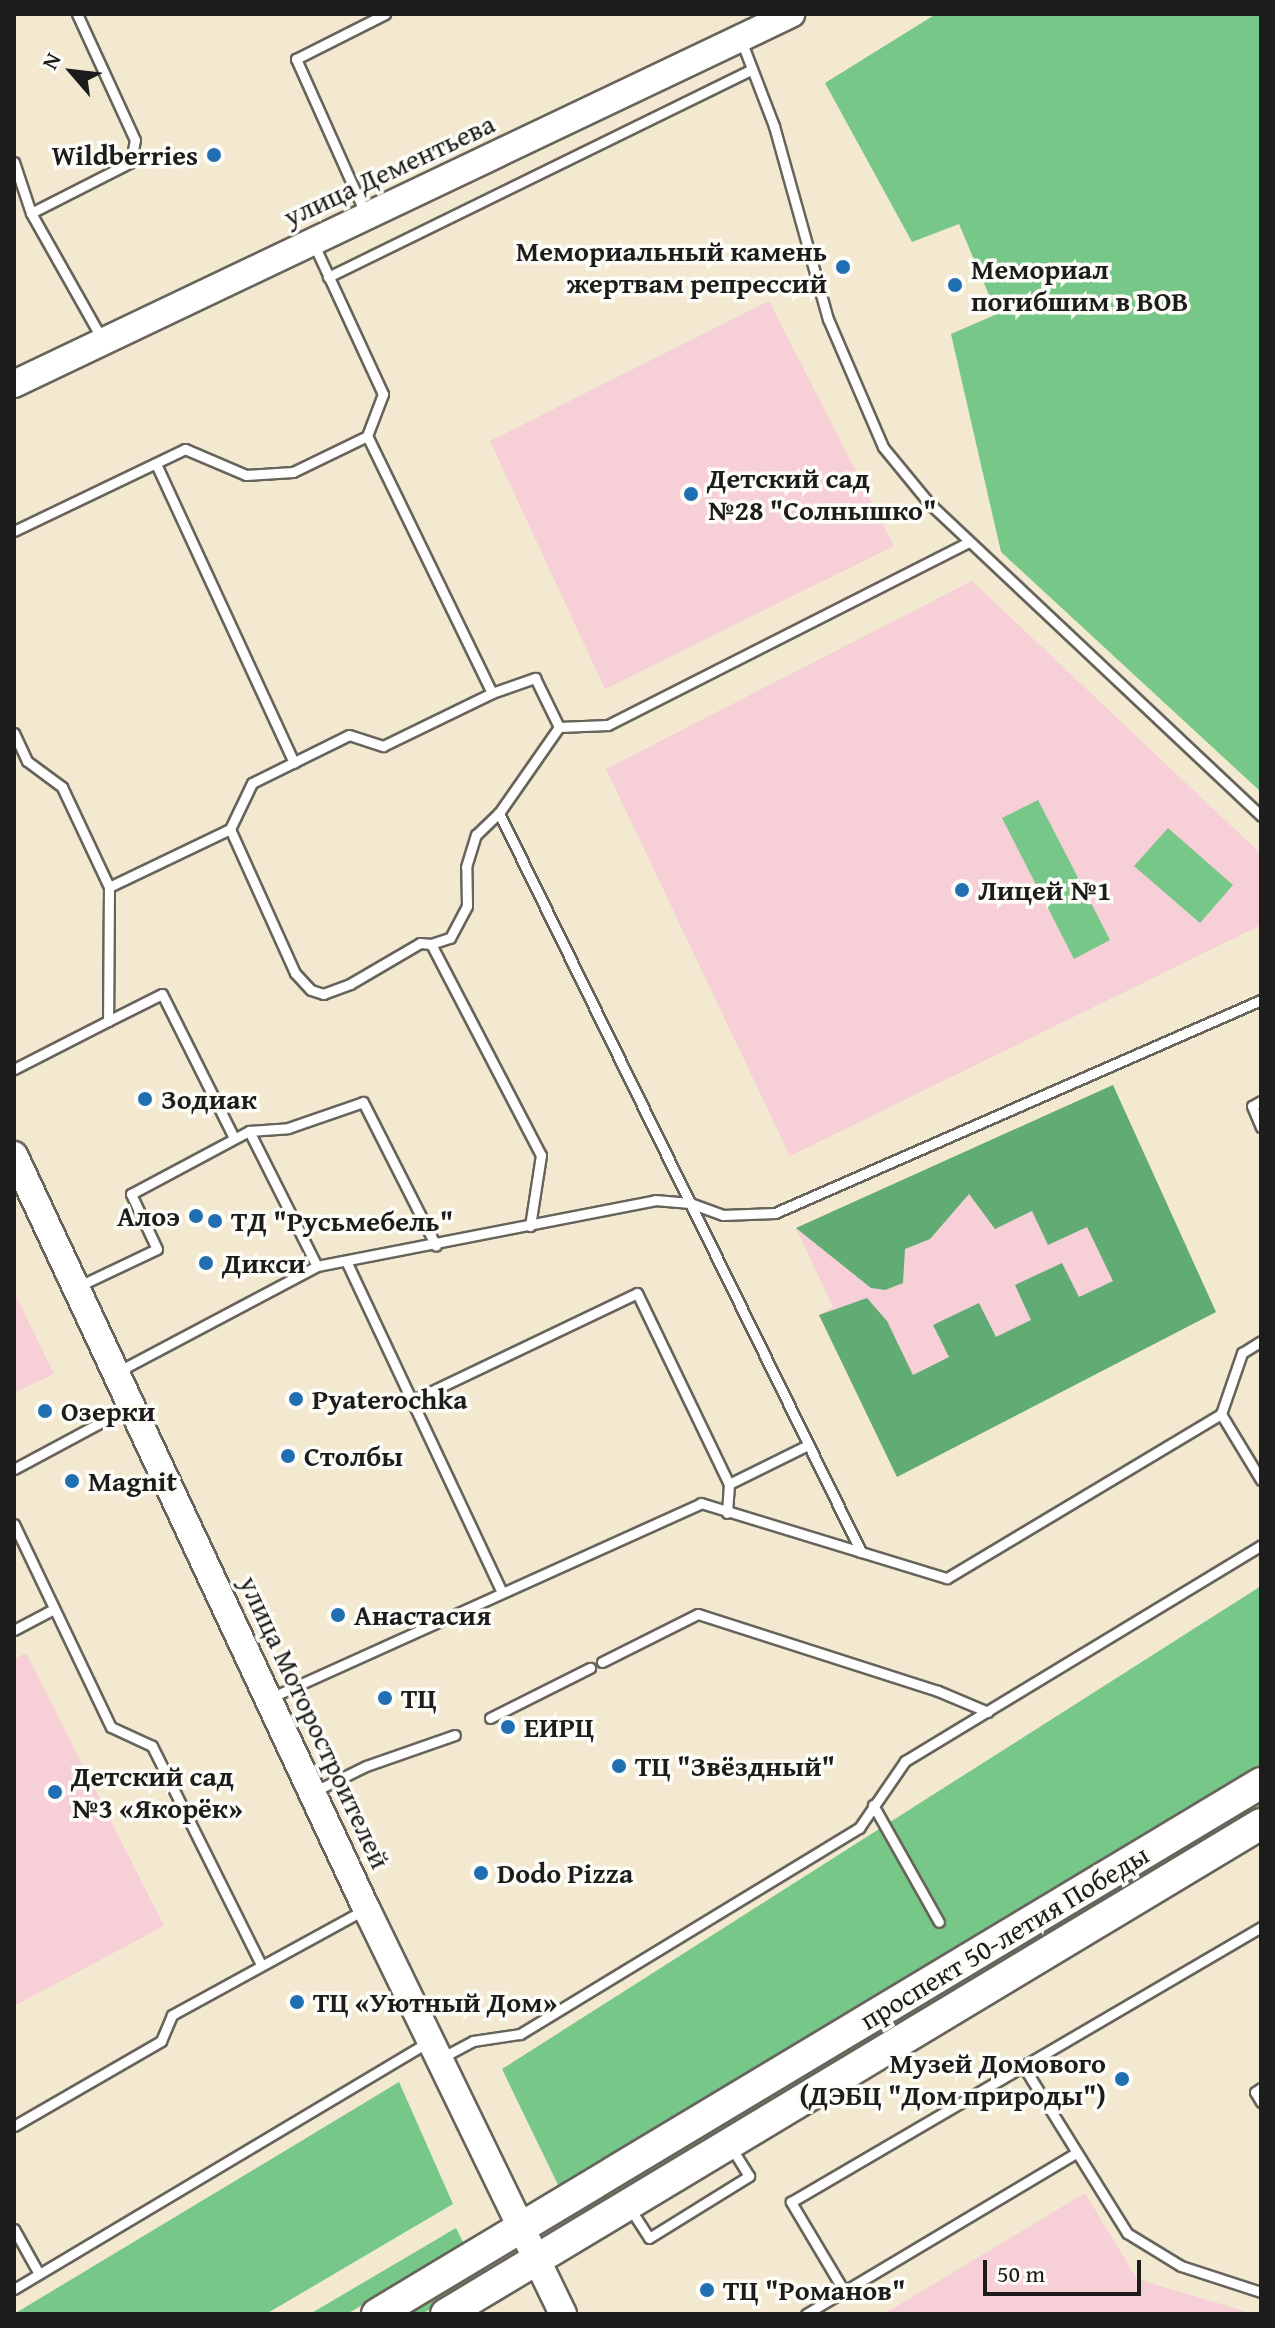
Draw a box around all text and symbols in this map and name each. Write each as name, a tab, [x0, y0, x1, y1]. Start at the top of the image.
north arrow	[32, 32, 112, 112]
text: N	[33, 47, 68, 75]
street label: улица Дементьева	[278, 106, 500, 234]
place label: Wildberries	[52, 138, 198, 172]
marker: Wildberries	[205, 146, 223, 164]
place label: Мемориальный камень жертвам репрессий	[516, 234, 827, 300]
place label: Мемориал погибшим в ВОВ	[971, 252, 1189, 318]
marker: Мемориальный камень жертвам репрессий	[834, 258, 852, 276]
marker: Мемориал погибшим в ВОВ	[946, 276, 964, 294]
place label: Детский сад №28 "Солнышко"	[707, 461, 937, 527]
marker: Детский сад №28 "Солнышко"	[682, 485, 700, 503]
place label: Лицей №1	[978, 873, 1112, 907]
marker: Лицей №1	[953, 881, 971, 899]
place label: Зодиак	[161, 1082, 257, 1116]
marker: Зодиак	[136, 1090, 154, 1108]
place label: Алоэ	[117, 1199, 180, 1233]
place label: ТД "Русьмебель"	[231, 1204, 453, 1238]
marker: Алоэ	[187, 1207, 205, 1225]
marker: ТД "Русьмебель"	[206, 1212, 224, 1230]
place label: Дикси	[222, 1246, 306, 1280]
marker: Дикси	[197, 1254, 215, 1272]
place label: Pyaterochka	[312, 1382, 468, 1416]
marker: Pyaterochka	[287, 1390, 305, 1408]
place label: Озерки	[61, 1394, 155, 1428]
marker: Озерки	[36, 1402, 54, 1420]
place label: Столбы	[304, 1439, 403, 1473]
marker: Столбы	[279, 1447, 297, 1465]
place label: Magnit	[88, 1464, 177, 1498]
marker: Magnit	[63, 1472, 81, 1490]
street label: улица Моторостроителей	[232, 1570, 398, 1874]
place label: Анастасия	[354, 1598, 491, 1632]
marker: Анастасия	[329, 1606, 347, 1624]
place label: ТЦ	[401, 1681, 437, 1715]
marker: ТЦ	[376, 1689, 394, 1707]
place label: ЕИРЦ	[524, 1710, 594, 1744]
marker: ЕИРЦ	[499, 1718, 517, 1736]
place label: ТЦ "Звёздный"	[635, 1749, 835, 1783]
marker: ТЦ "Звёздный"	[610, 1757, 628, 1775]
place label: Детский сад №3 «Якорёк»	[71, 1759, 243, 1825]
marker: Детский сад №3 «Якорёк»	[46, 1783, 64, 1801]
street label: проспект 50-летия Победы	[853, 1837, 1155, 2037]
place label: Dodo Pizza	[497, 1856, 633, 1890]
marker: Dodo Pizza	[472, 1864, 490, 1882]
place label: ТЦ «Уютный Дом»	[313, 1985, 557, 2019]
marker: ТЦ «Уютный Дом»	[288, 1993, 306, 2011]
place label: Музей Домового (ДЭБЦ "Дом природы")	[799, 2046, 1106, 2112]
marker: Музей Домового (ДЭБЦ "Дом природы")	[1113, 2070, 1131, 2088]
scale bar	[987, 2244, 1145, 2294]
text: 50 m	[997, 2256, 1045, 2291]
place label: ТЦ "Романов"	[723, 2273, 905, 2307]
marker: ТЦ "Романов"	[698, 2281, 716, 2299]

